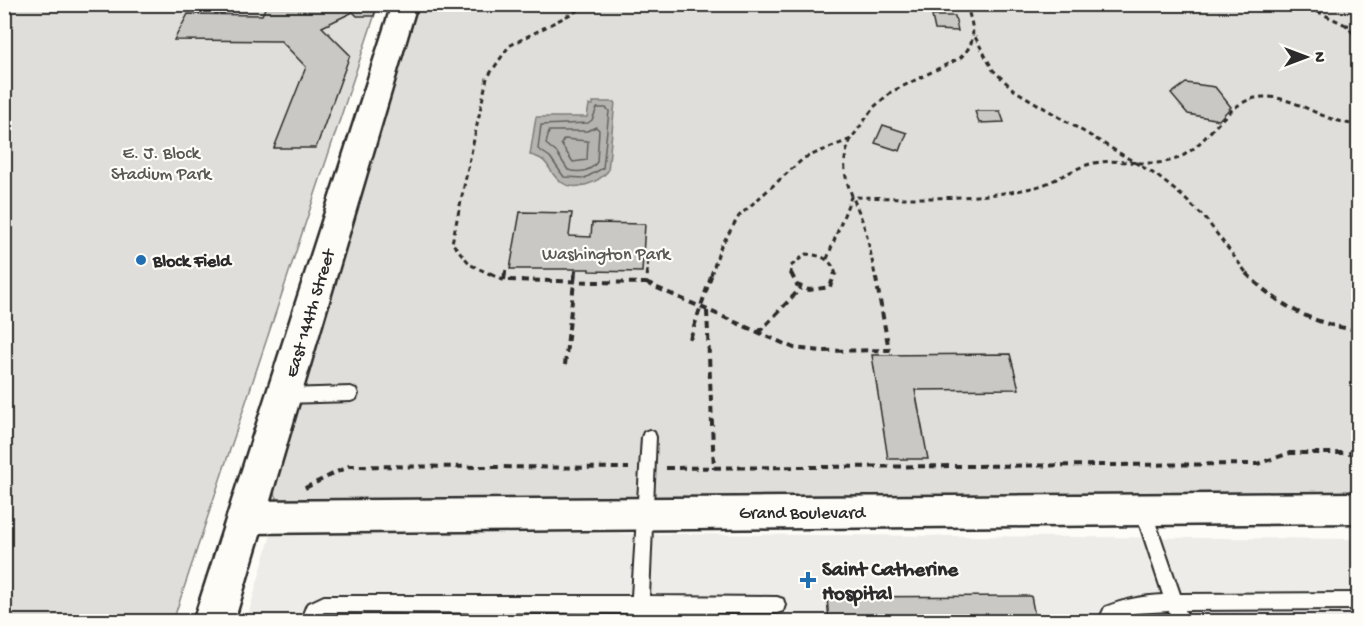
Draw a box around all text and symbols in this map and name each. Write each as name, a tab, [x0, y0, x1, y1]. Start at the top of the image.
north arrow	[1276, 27, 1336, 87]
text: N	[1308, 52, 1327, 63]
park label: E. J. Block Stadium Park	[111, 144, 213, 186]
street label: East 144th Street	[282, 245, 341, 380]
park label: Washington Park	[542, 245, 672, 266]
place label: Block Field	[152, 252, 233, 273]
marker: Block Field	[134, 253, 148, 267]
street label: Grand Boulevard	[739, 504, 867, 525]
place label: Saint Catherine Hospital	[822, 559, 959, 608]
marker: Saint Catherine Hospital	[799, 571, 817, 589]

